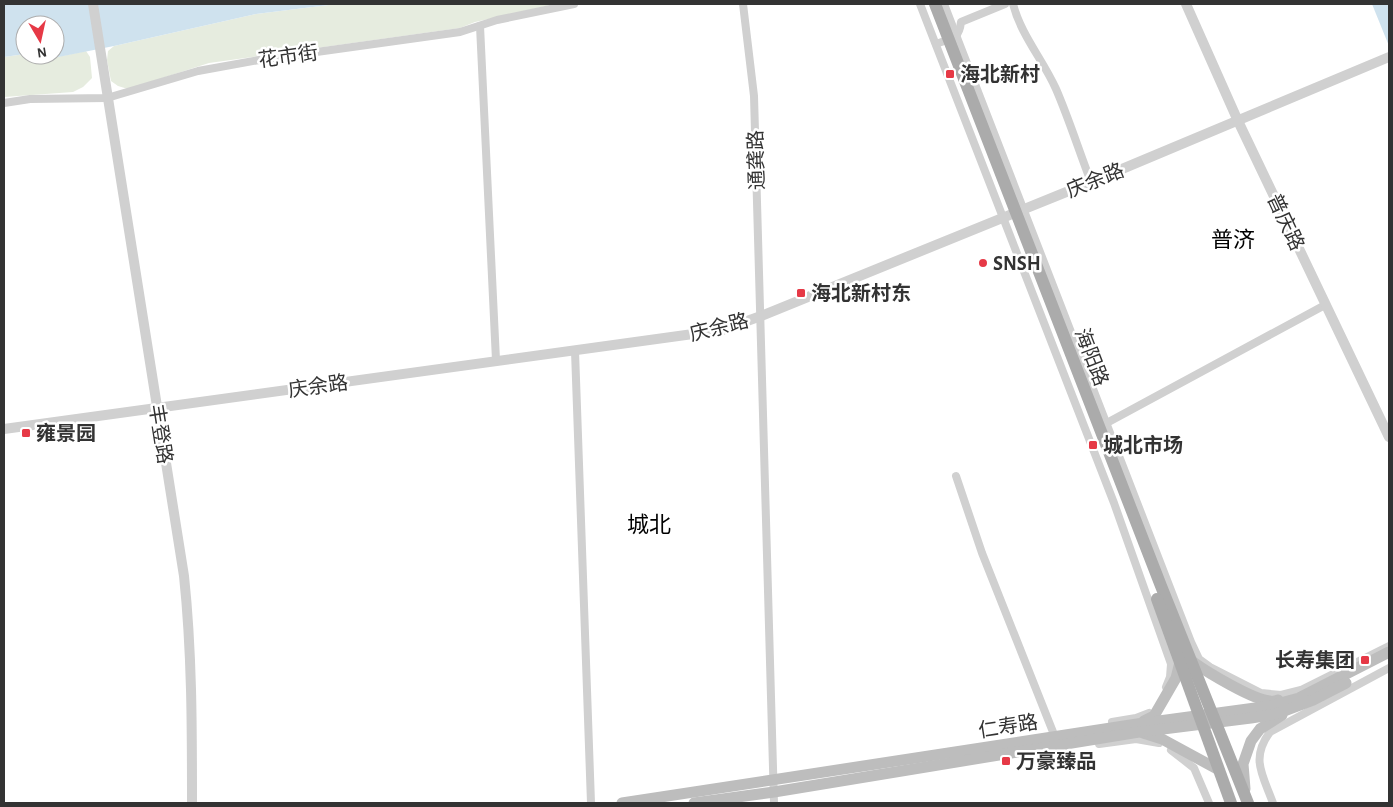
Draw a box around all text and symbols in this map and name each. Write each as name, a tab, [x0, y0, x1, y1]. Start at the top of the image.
north arrow	[15, 15, 65, 65]
street label: 花市街	[257, 42, 319, 71]
text: N	[36, 44, 48, 60]
place label: 海北新村	[960, 63, 1040, 85]
marker: 海北新村	[944, 68, 956, 80]
street label: 通龚路	[745, 130, 768, 190]
street label: 庆余路	[1063, 159, 1127, 201]
street label: 普庆路	[1263, 191, 1308, 254]
district label: 普济	[1211, 228, 1255, 251]
place label: SNSH	[993, 254, 1041, 274]
marker: SNSH	[977, 257, 989, 269]
place label: 海北新村东	[811, 282, 911, 304]
marker: 海北新村东	[795, 287, 807, 299]
street label: 庆余路	[687, 310, 751, 345]
street label: 海阳路	[1071, 325, 1112, 389]
street label: 庆余路	[287, 372, 349, 401]
street label: 丰登路	[145, 403, 176, 465]
place label: 雍景园	[36, 422, 96, 444]
marker: 雍景园	[20, 427, 32, 439]
place label: 城北市场	[1103, 434, 1183, 456]
marker: 城北市场	[1087, 439, 1099, 451]
district label: 城北	[627, 513, 671, 536]
place label: 长寿集团	[1275, 649, 1355, 671]
marker: 长寿集团	[1359, 654, 1371, 666]
street label: 仁寿路	[977, 711, 1039, 742]
place label: 万豪臻品	[1016, 750, 1096, 772]
marker: 万豪臻品	[1000, 755, 1012, 767]

